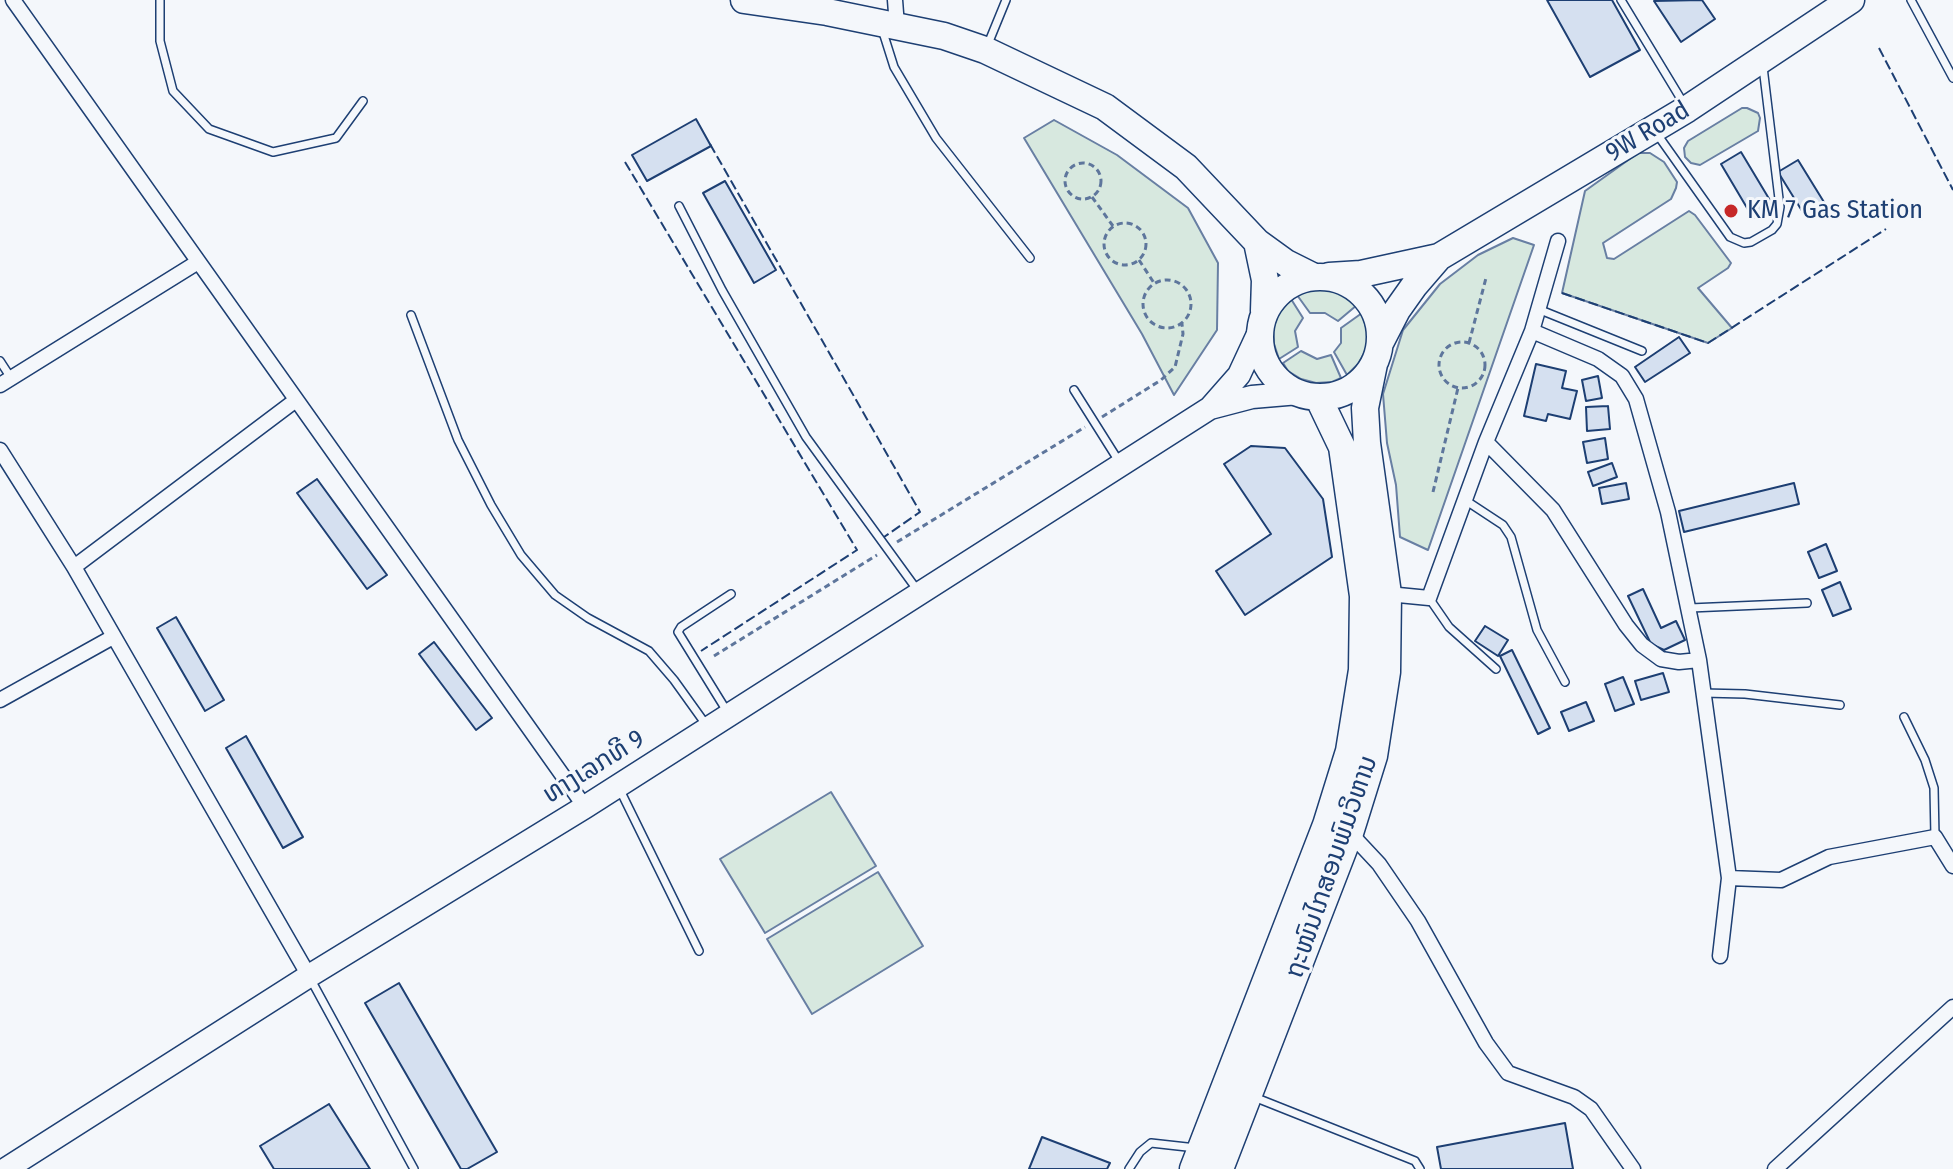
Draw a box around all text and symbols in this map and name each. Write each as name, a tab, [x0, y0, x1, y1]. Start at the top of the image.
street label: 9W Road	[1600, 95, 1696, 169]
place label: KM 7 Gas Station	[1747, 195, 1923, 227]
marker: KM 7 Gas Station	[1722, 202, 1740, 220]
street label: ທາງເລກທີ 9	[537, 724, 651, 810]
street label: ຖະໜົນໄກສອນພົມວິຫານ	[1279, 752, 1385, 982]

